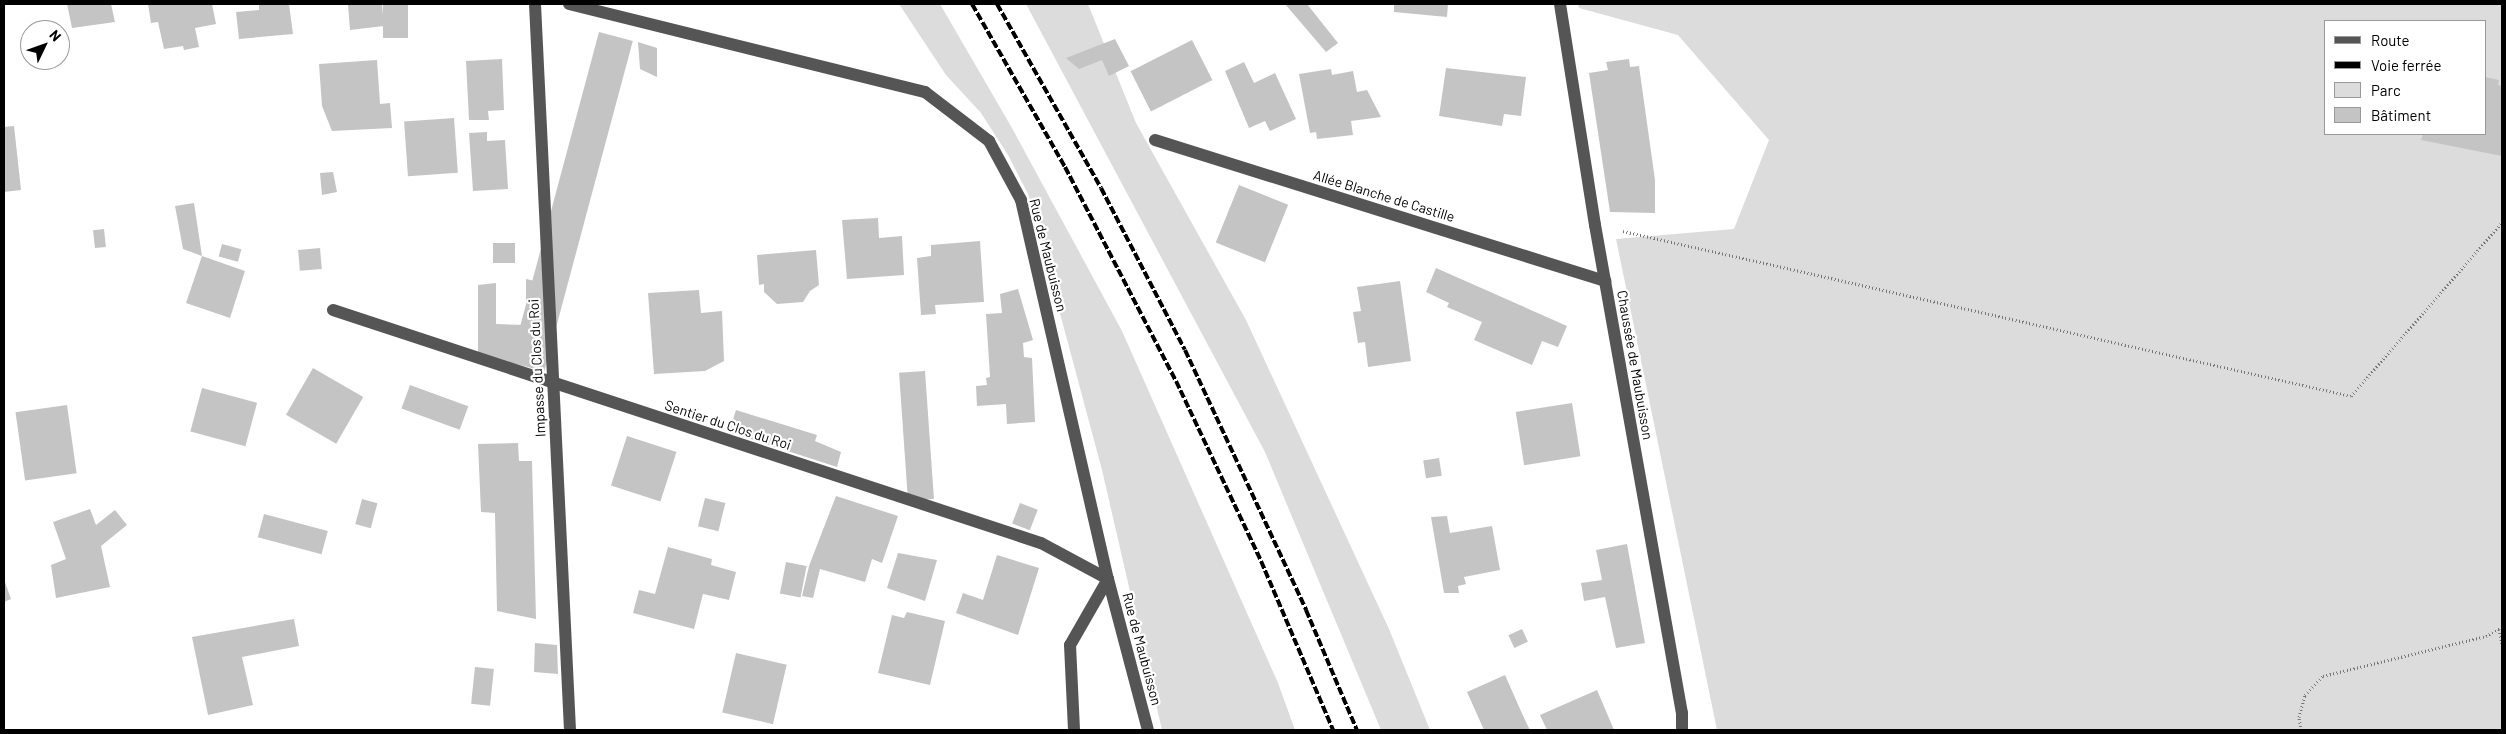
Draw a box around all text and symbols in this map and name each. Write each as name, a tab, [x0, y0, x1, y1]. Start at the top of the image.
north arrow	[20, 20, 70, 70]
legend	[2324, 20, 2486, 135]
text: N	[46, 26, 65, 44]
text: Route	[2371, 31, 2410, 49]
text: Voie ferrée	[2371, 56, 2442, 74]
text: Parc	[2371, 81, 2401, 99]
text: Bâtiment	[2371, 106, 2431, 124]
street label: Allée Blanche de Castille	[1311, 166, 1457, 226]
street label: Rue de Maubuisson	[1026, 197, 1070, 313]
street label: Chaussée de Maubuisson	[1614, 289, 1656, 441]
street label: Impasse du Clos du Roi	[525, 299, 549, 437]
street label: Sentier du Clos du Roi	[663, 397, 793, 453]
street label: Rue de Maubuisson	[1119, 591, 1165, 707]

